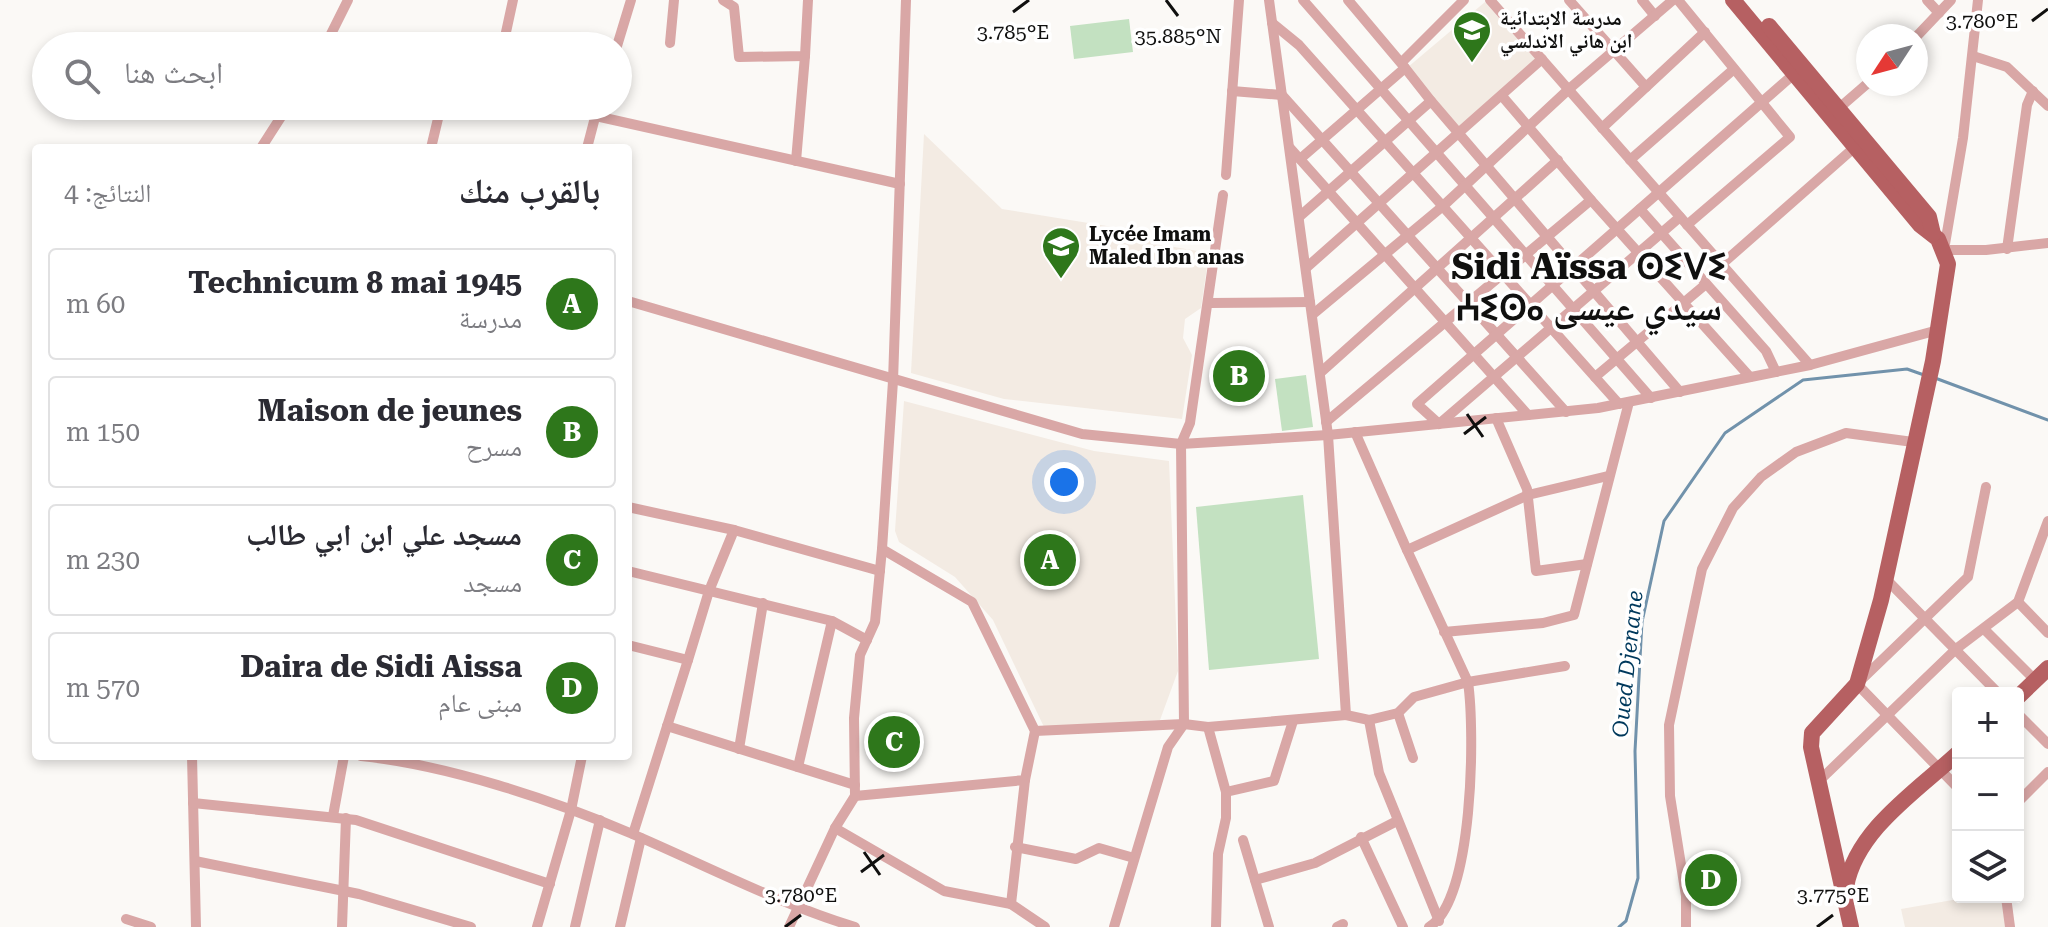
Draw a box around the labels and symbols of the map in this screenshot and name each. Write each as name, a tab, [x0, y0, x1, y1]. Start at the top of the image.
place label: مدرسة الابتدائية ابن هاني الاندلسي	[1500, 6, 1633, 57]
school or university icon: مدرسة الابتدائية ابن هاني الاندلسي	[1451, 9, 1493, 64]
text: 3.780°E	[1946, 9, 2018, 33]
text: 3.785°E	[977, 20, 1049, 44]
text: 35.885°N	[1135, 24, 1221, 48]
north arrow	[1856, 24, 1928, 96]
place label: Lycée Imam Maled Ibn anas	[1089, 222, 1244, 269]
school or university icon: Lycée Imam Maled Ibn anas	[1040, 225, 1082, 280]
district label: Sidi Aïssa ⵙⵉⴸⵉ ⵄⵉⵙⴰ سيدي عيسى	[1451, 246, 1727, 336]
pin: B	[1213, 346, 1265, 406]
your location	[1044, 462, 1084, 502]
pin: A	[1024, 530, 1076, 590]
water label: Oued Djenane	[1607, 589, 1648, 739]
pin: C	[868, 712, 920, 772]
pin: D	[1685, 850, 1737, 910]
text: 3.780°E	[765, 883, 837, 907]
text: 3.775°E	[1797, 883, 1869, 907]

